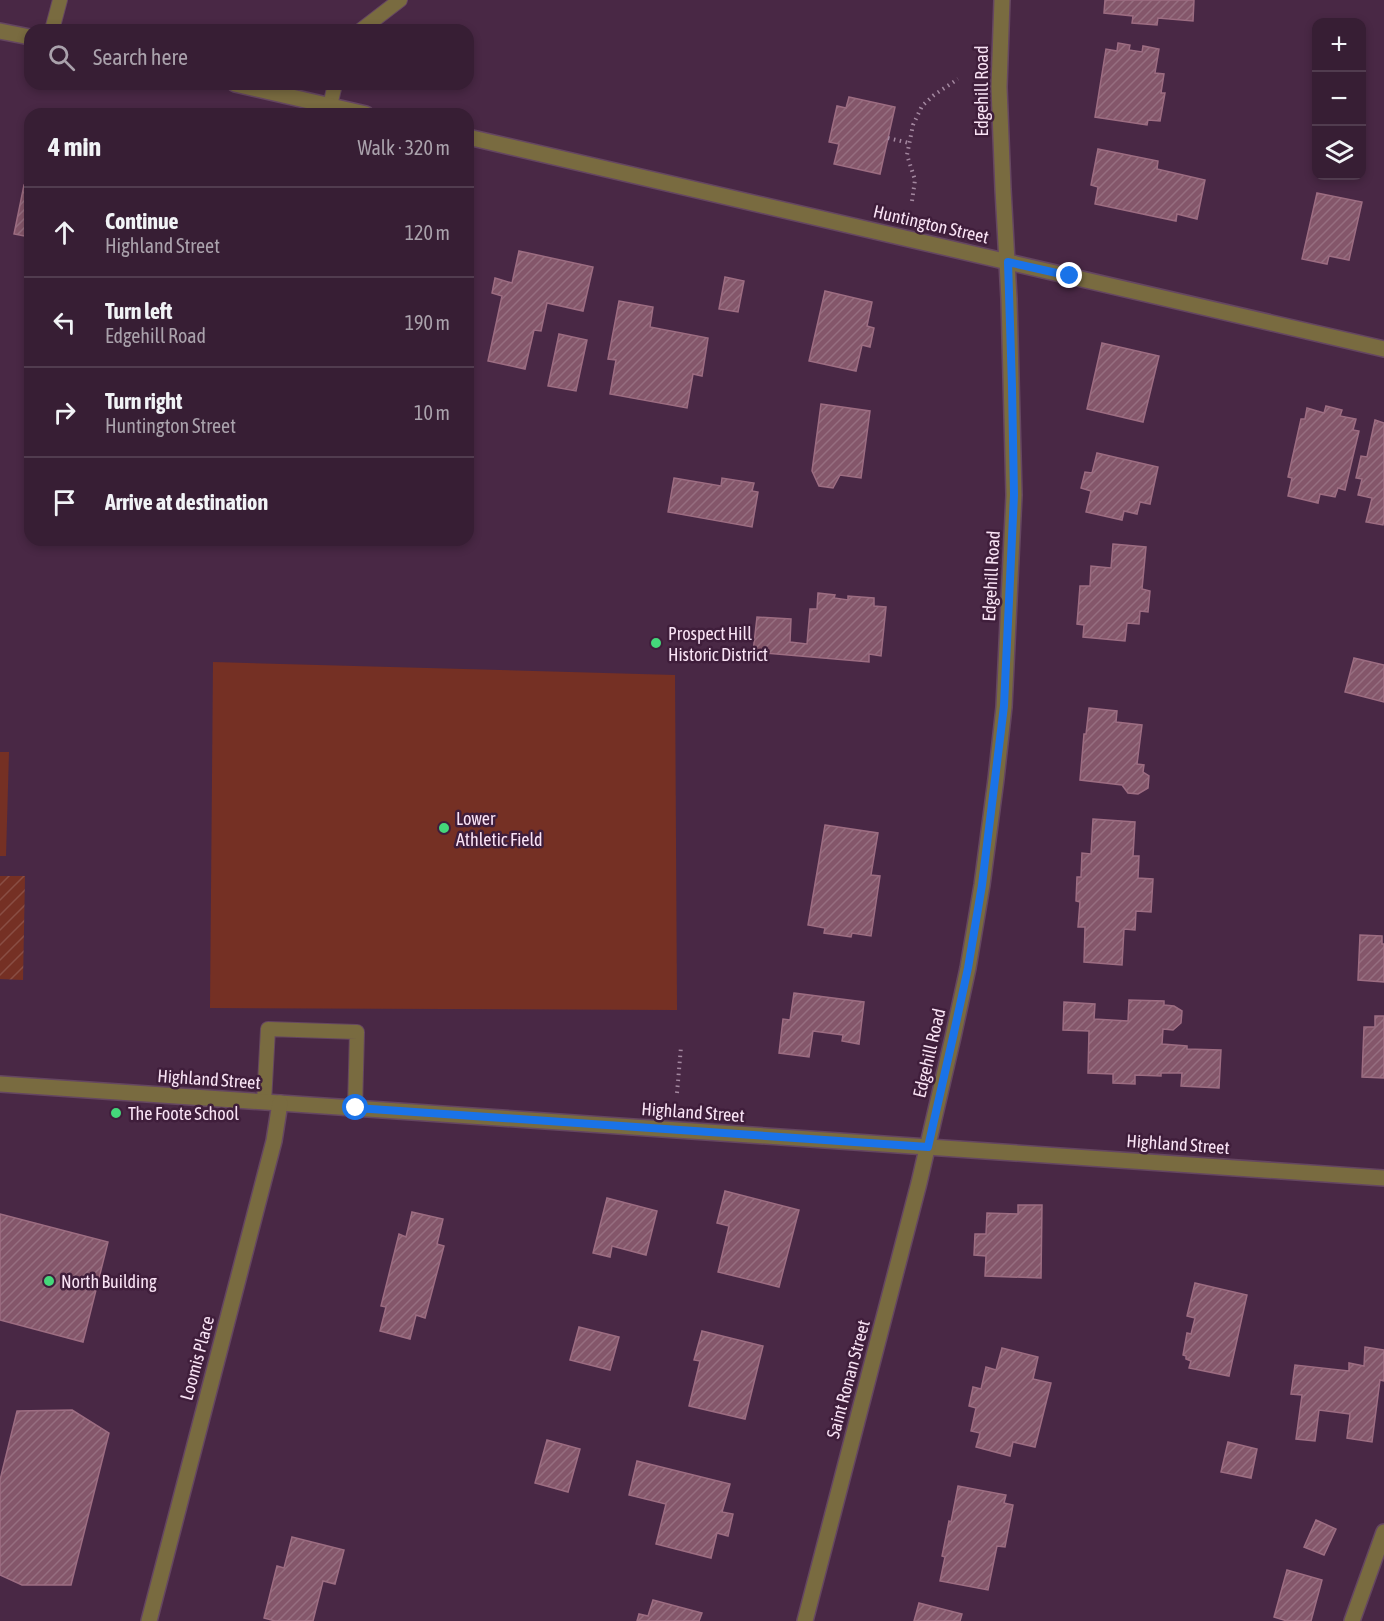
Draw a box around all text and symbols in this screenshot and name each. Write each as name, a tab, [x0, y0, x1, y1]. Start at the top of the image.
map controls	[1312, 18, 1366, 180]
button: +	[1312, 18, 1366, 72]
search box	[24, 24, 474, 90]
icon: search	[45, 41, 78, 74]
text: Search here	[93, 44, 188, 70]
street label: Edgehill Road	[971, 46, 992, 137]
button: −	[1312, 72, 1366, 126]
button: layers	[1312, 126, 1366, 180]
text: 4 min	[48, 132, 101, 162]
text: Walk · 320 m	[358, 136, 450, 159]
street label: Huntington Street	[871, 201, 991, 247]
text: Continue	[105, 208, 179, 234]
icon: ahead	[48, 216, 81, 249]
text: 120 m	[405, 221, 450, 244]
text: Highland Street	[105, 234, 220, 257]
route end	[1056, 262, 1082, 288]
text: Turn left	[105, 298, 172, 324]
icon: left	[48, 306, 81, 339]
text: 190 m	[405, 311, 450, 334]
text: Edgehill Road	[105, 324, 206, 347]
text: Turn right	[105, 388, 182, 414]
icon: right	[48, 396, 81, 429]
text: 10 m	[414, 401, 450, 424]
text: Huntington Street	[105, 414, 236, 437]
icon: arrive	[48, 486, 81, 519]
text: Arrive at destination	[105, 489, 268, 515]
street label: Edgehill Road	[978, 530, 1004, 622]
place label: Prospect Hill Historic District	[668, 623, 768, 665]
marker: Prospect Hill Historic District	[649, 636, 663, 650]
place label: Lower Athletic Field	[456, 808, 543, 850]
marker: Lower Athletic Field	[437, 821, 451, 835]
street label: Edgehill Road	[909, 1006, 949, 1100]
street label: Highland Street	[157, 1065, 261, 1093]
route start	[342, 1094, 368, 1120]
street label: Highland Street	[641, 1098, 745, 1126]
place label: The Foote School	[128, 1103, 239, 1124]
marker: The Foote School	[109, 1106, 123, 1120]
street label: Highland Street	[1126, 1130, 1230, 1158]
place label: North Building	[61, 1271, 157, 1292]
marker: North Building	[42, 1274, 56, 1288]
street label: Loomis Place	[176, 1313, 218, 1403]
street label: Saint Ronan Street	[822, 1318, 874, 1440]

